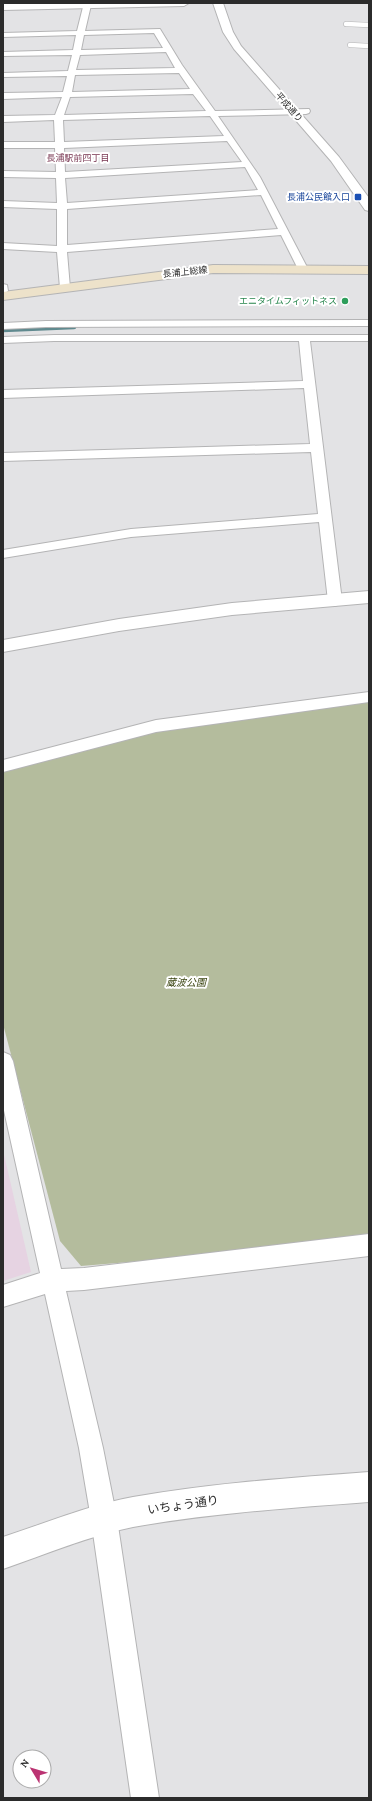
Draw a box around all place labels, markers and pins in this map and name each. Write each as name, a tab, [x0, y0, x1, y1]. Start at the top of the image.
place label: 長浦公民館入口	[287, 191, 350, 202]
marker: 長浦公民館入口	[353, 192, 363, 202]
place label: エニタイムフィットネス	[239, 296, 337, 306]
marker: エニタイムフィットネス	[340, 296, 350, 306]

